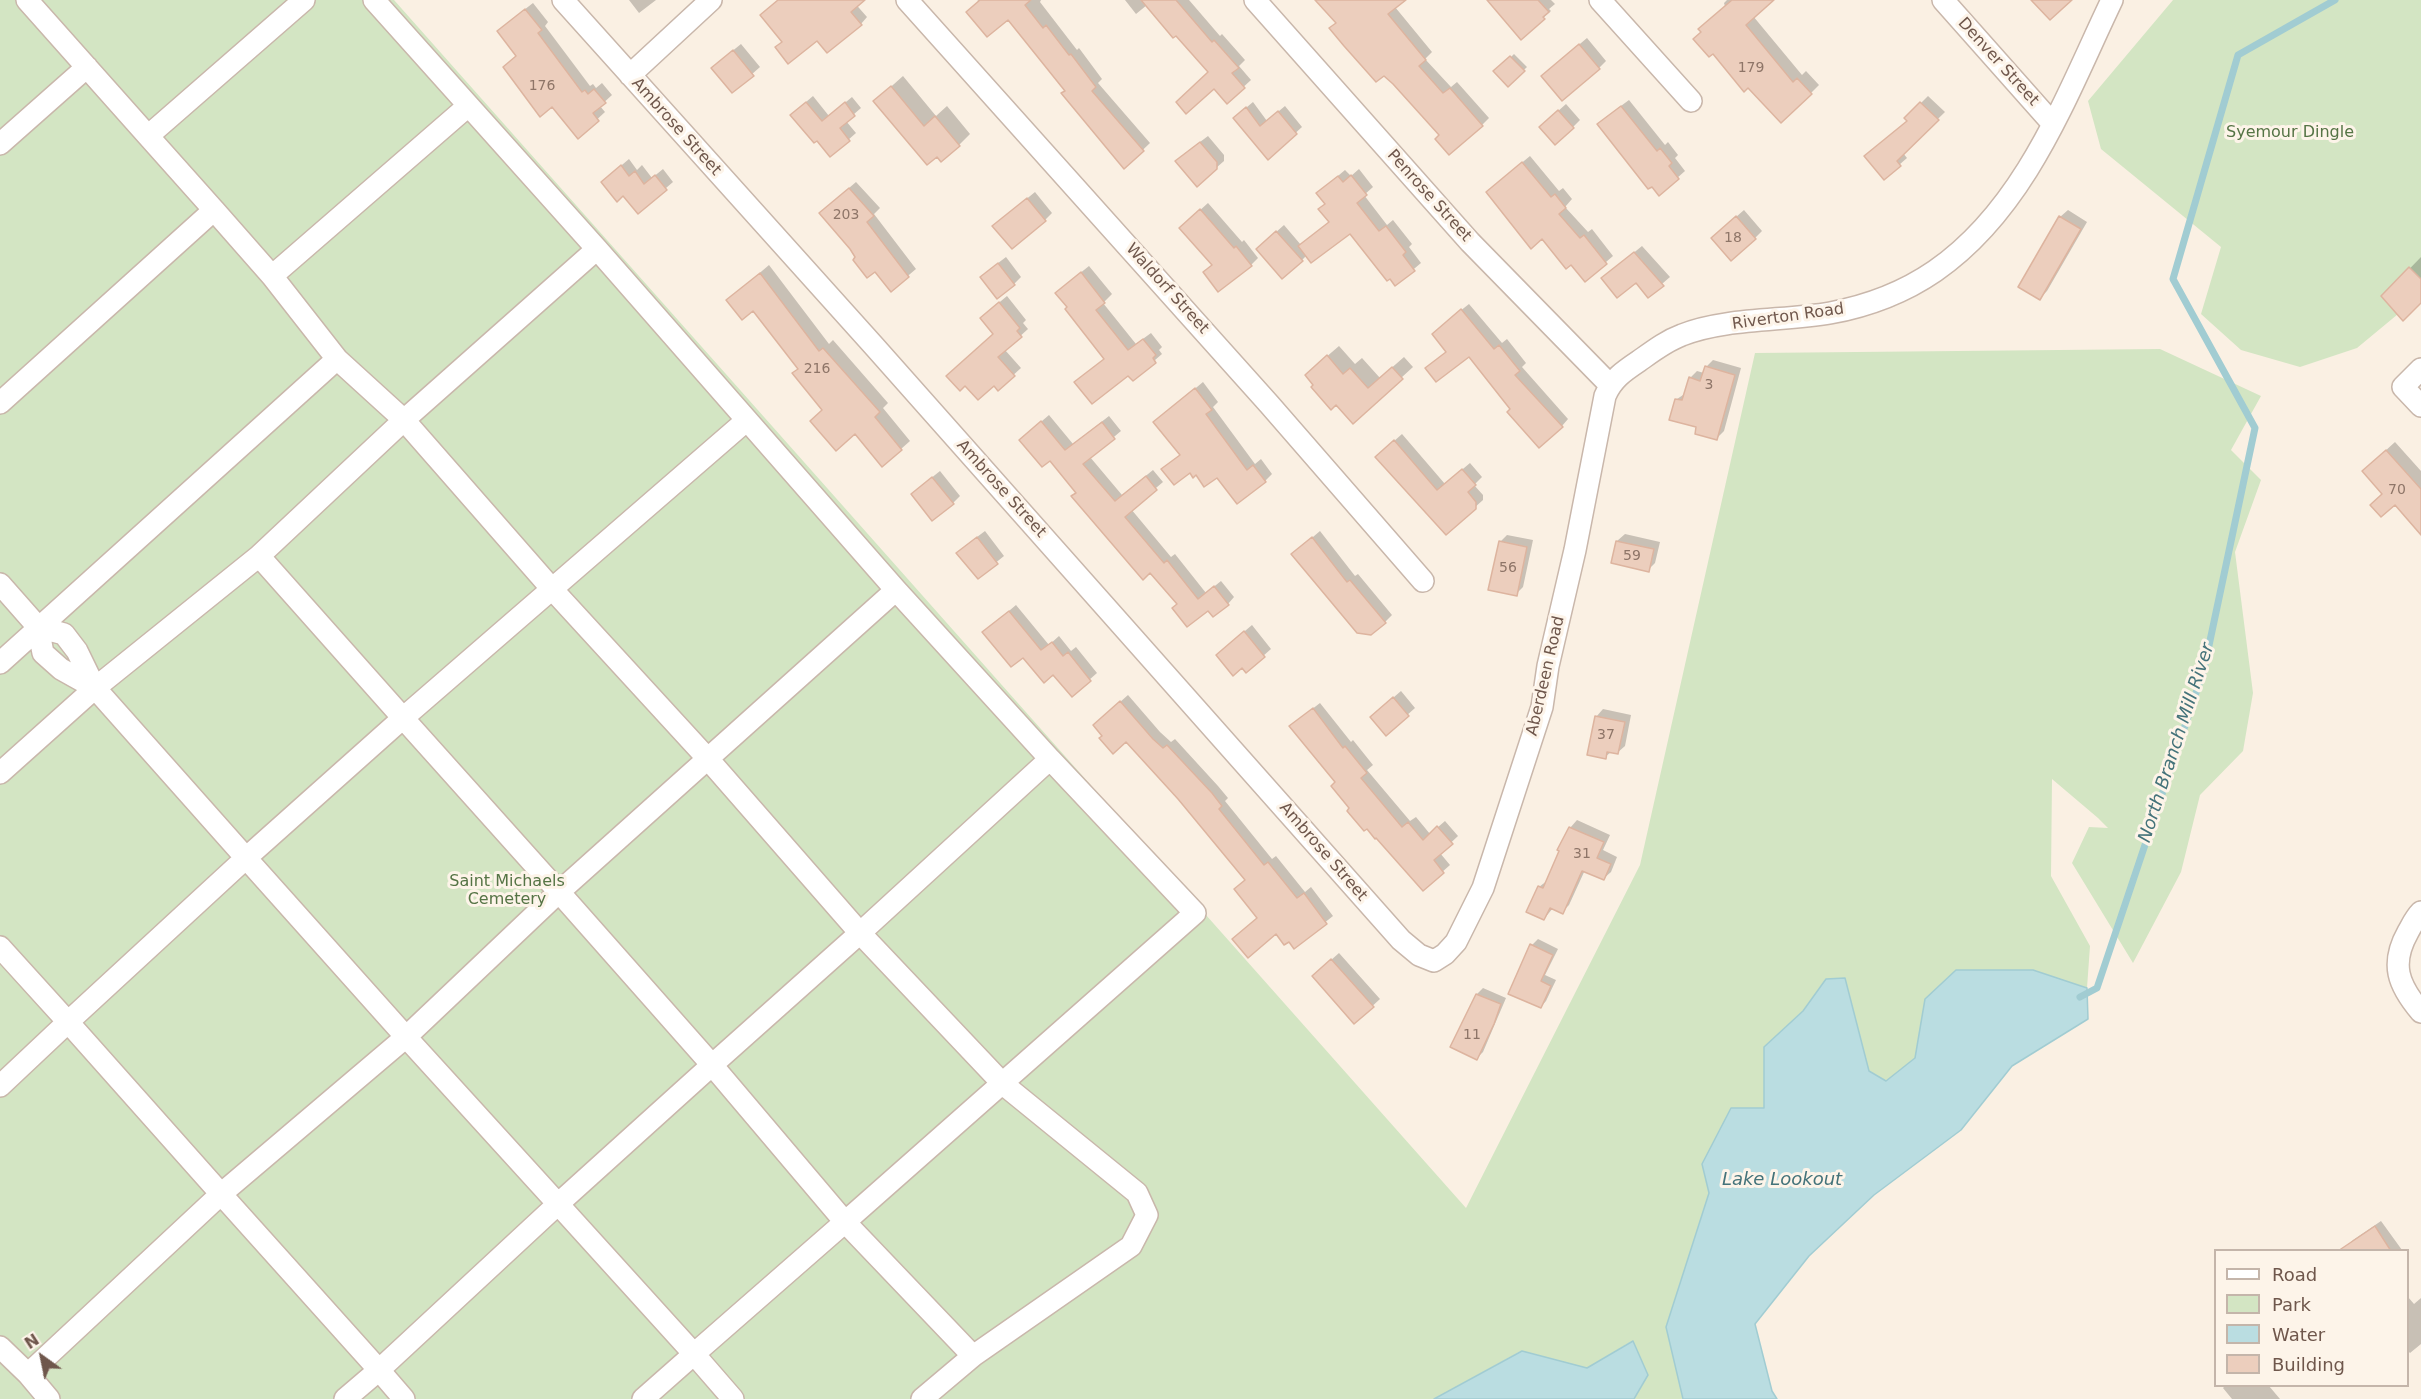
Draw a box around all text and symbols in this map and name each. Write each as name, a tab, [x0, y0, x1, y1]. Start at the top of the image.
street label: Denver Street	[1953, 14, 2043, 110]
house number: 179	[1738, 60, 1764, 76]
street label: Ambrose Street	[627, 74, 725, 180]
house number: 176	[529, 78, 555, 94]
park label: Syemour Dingle	[2226, 123, 2354, 143]
street label: Penrose Street	[1383, 146, 1475, 246]
house number: 203	[833, 207, 859, 223]
house number: 18	[1724, 230, 1742, 246]
street label: Waldorf Street	[1121, 240, 1213, 338]
street label: Riverton Road	[1731, 300, 1845, 334]
house number: 216	[804, 361, 830, 377]
house number: 3	[1705, 377, 1713, 393]
street label: Ambrose Street	[952, 436, 1050, 542]
house number: 70	[2388, 482, 2406, 498]
house number: 59	[1623, 548, 1641, 564]
house number: 56	[1499, 560, 1517, 576]
street label: Aberdeen Road	[1523, 614, 1569, 738]
water label: North Branch Mill River	[2135, 641, 2219, 845]
house number: 37	[1597, 727, 1615, 743]
street label: Ambrose Street	[1275, 799, 1371, 905]
house number: 31	[1573, 846, 1591, 862]
park label: Saint Michaels Cemetery	[449, 872, 565, 910]
house number: 11	[1463, 1027, 1481, 1043]
water label: Lake Lookout	[1722, 1169, 1842, 1191]
legend	[2214, 1249, 2409, 1387]
text: Road	[2272, 1264, 2317, 1285]
text: Park	[2272, 1294, 2311, 1315]
text: Water	[2272, 1324, 2325, 1345]
north arrow	[12, 1327, 72, 1387]
text: N	[21, 1330, 43, 1353]
text: Building	[2272, 1354, 2345, 1375]

